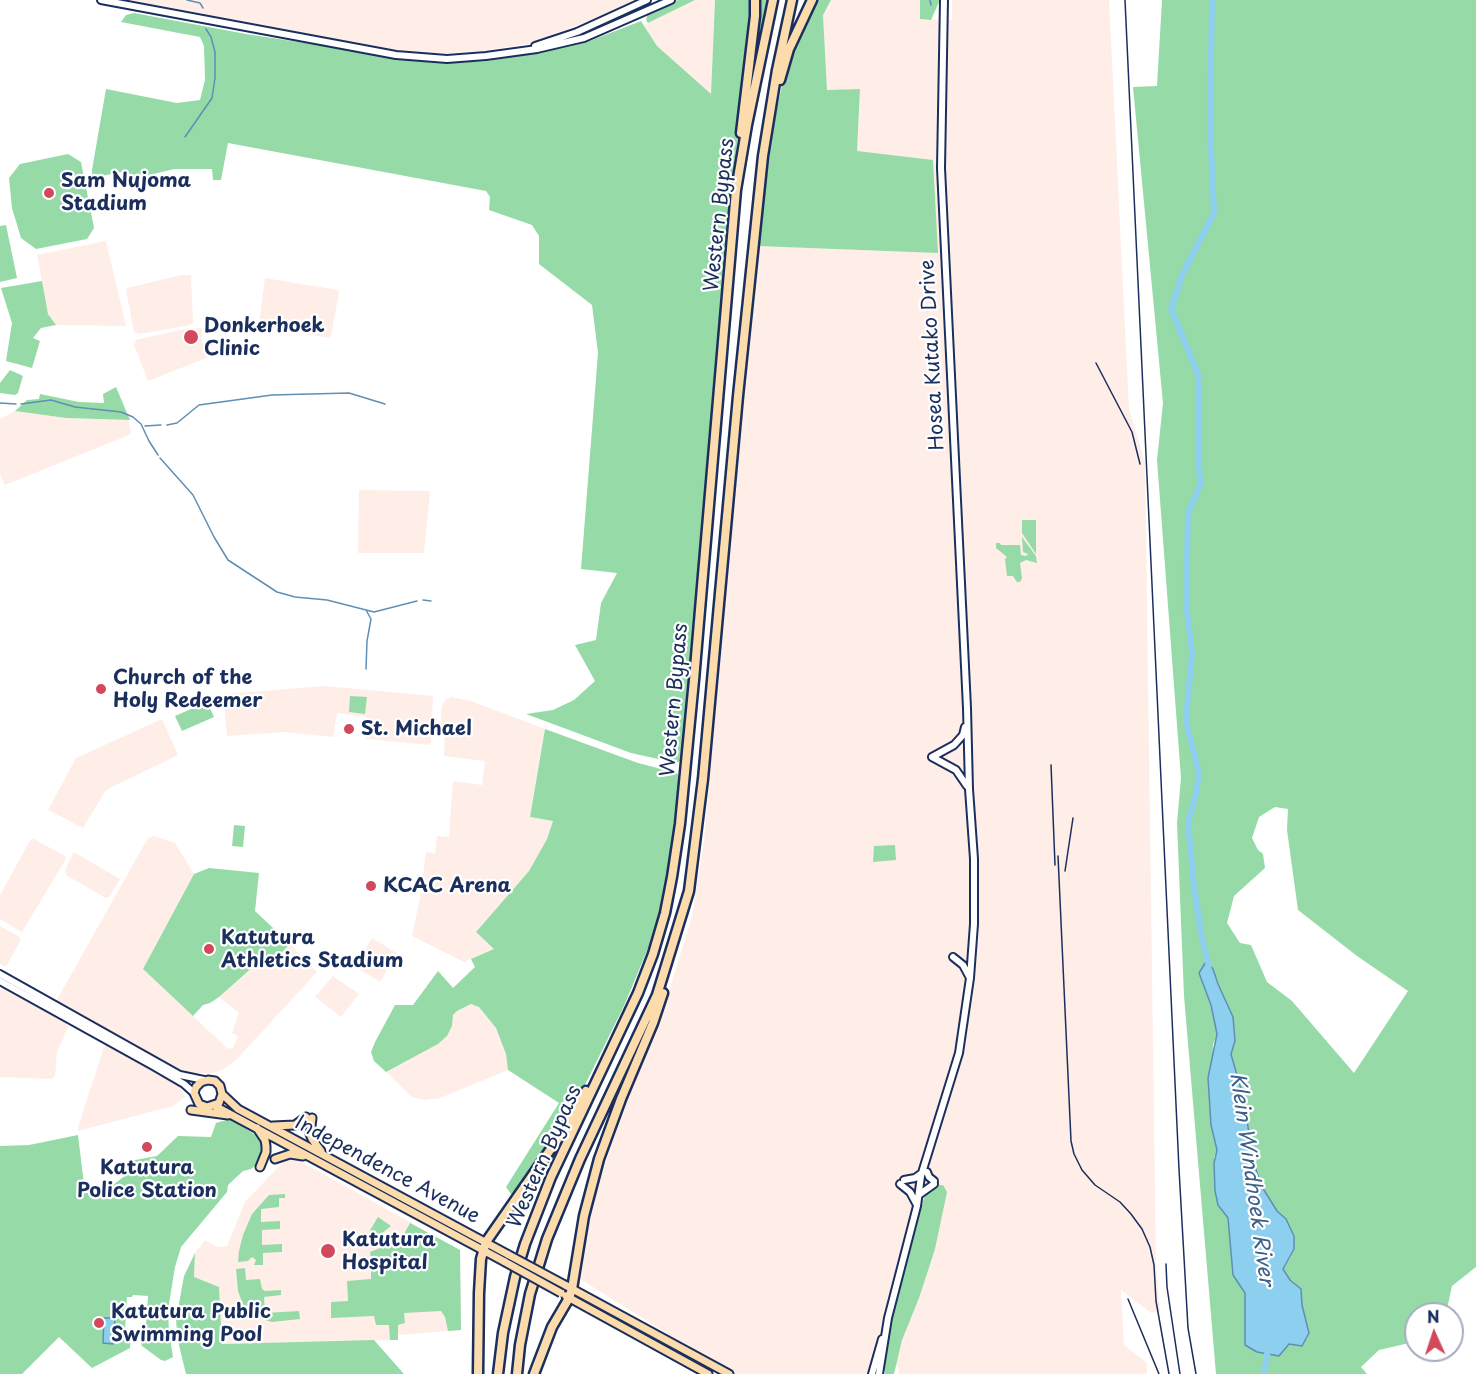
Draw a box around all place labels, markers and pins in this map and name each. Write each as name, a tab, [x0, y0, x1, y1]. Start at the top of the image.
place label: Sam Nujoma Stadium	[61, 169, 191, 216]
marker: Sam Nujoma Stadium	[42, 186, 56, 200]
place label: Donkerhoek Clinic	[204, 314, 325, 361]
marker: Donkerhoek Clinic	[182, 328, 200, 346]
place label: Church of the Holy Redeemer	[113, 666, 263, 713]
marker: Church of the Holy Redeemer	[94, 682, 108, 696]
place label: St. Michael	[361, 717, 472, 741]
marker: St. Michael	[342, 722, 356, 736]
place label: KCAC Arena	[383, 874, 511, 898]
marker: KCAC Arena	[364, 879, 378, 893]
place label: Katutura Athletics Stadium	[221, 926, 403, 973]
marker: Katutura Athletics Stadium	[202, 942, 216, 956]
marker: Katutura Police Station	[140, 1140, 154, 1154]
place label: Katutura Police Station	[77, 1156, 217, 1203]
place label: Katutura Hospital	[342, 1228, 436, 1275]
marker: Katutura Hospital	[319, 1242, 337, 1260]
place label: Katutura Public Swimming Pool	[111, 1300, 271, 1347]
marker: Katutura Public Swimming Pool	[92, 1316, 106, 1330]

